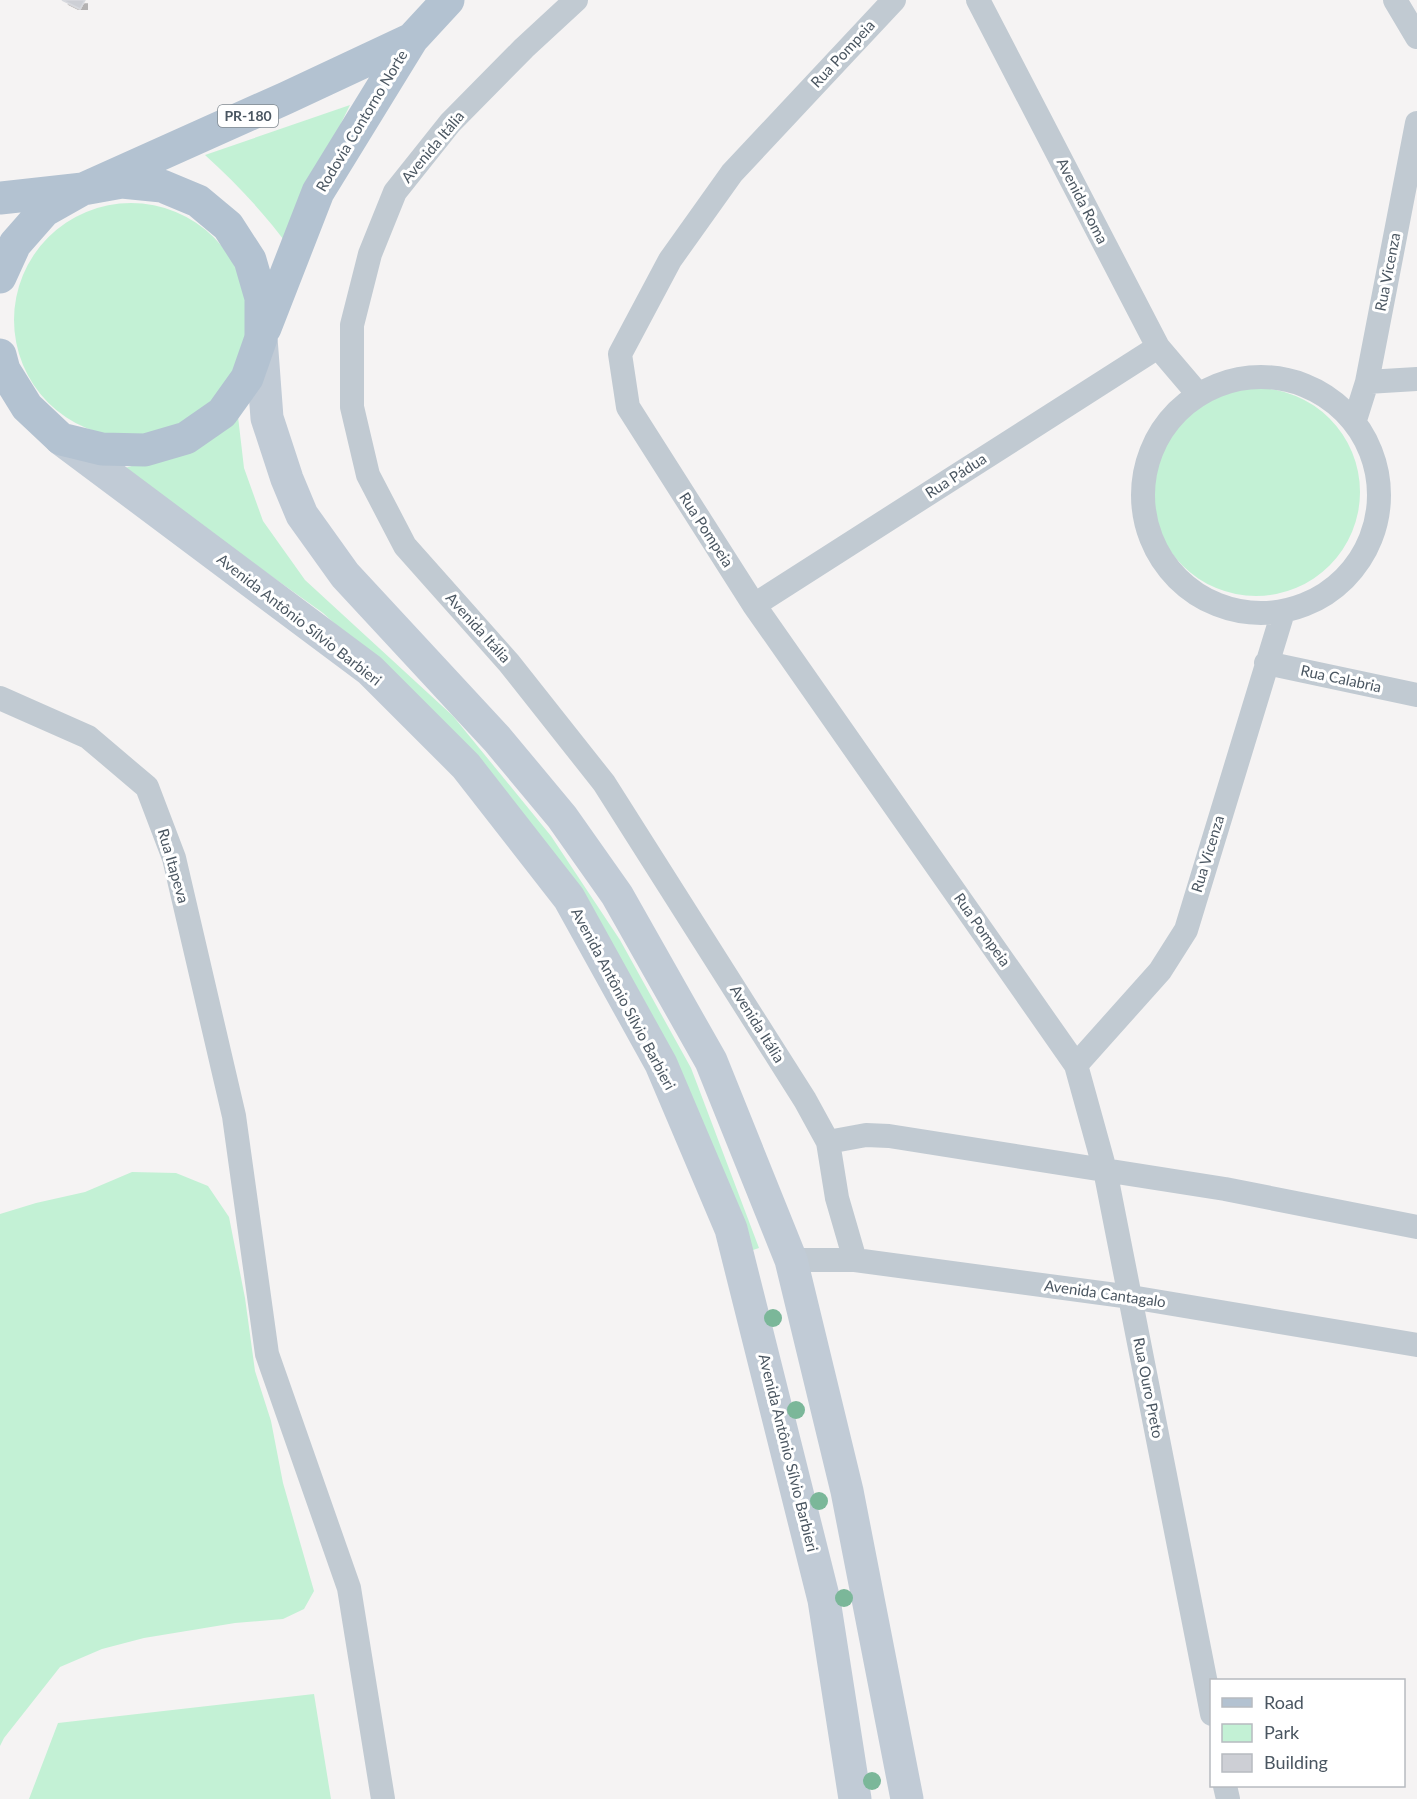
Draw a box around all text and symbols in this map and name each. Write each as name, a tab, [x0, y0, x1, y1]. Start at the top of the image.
street label: Rua Pompeia	[806, 16, 878, 91]
street label: Rodovia Contorno Norte	[312, 46, 411, 194]
road number: PR-180	[218, 105, 278, 127]
street label: Avenida Itália	[397, 107, 467, 186]
street label: Avenida Roma	[1054, 155, 1112, 246]
street label: Rua Vicenza	[1371, 231, 1403, 313]
street label: Rua Pádua	[922, 449, 989, 502]
street label: Rua Pompeia	[676, 489, 738, 570]
street label: Avenida Antônio Sílvio Barbieri	[214, 550, 385, 689]
street label: Avenida Itália	[443, 589, 515, 666]
street label: Rua Calabria	[1299, 661, 1383, 695]
street label: Rua Vicenza	[1187, 813, 1227, 894]
street label: Rua Itapeva	[155, 826, 193, 905]
street label: Rua Pompeia	[951, 889, 1015, 970]
street label: Avenida Antônio Sílvio Barbieri	[568, 905, 680, 1093]
street label: Avenida Itália	[727, 981, 789, 1066]
street label: Avenida Cantagalo	[1043, 1276, 1167, 1310]
street label: Rua Ouro Preto	[1130, 1336, 1168, 1440]
street label: Avenida Antônio Sílvio Barbieri	[756, 1352, 822, 1554]
legend	[1210, 1679, 1405, 1787]
text: Road	[1264, 1691, 1304, 1713]
text: Park	[1264, 1721, 1300, 1743]
text: Building	[1264, 1751, 1328, 1773]

